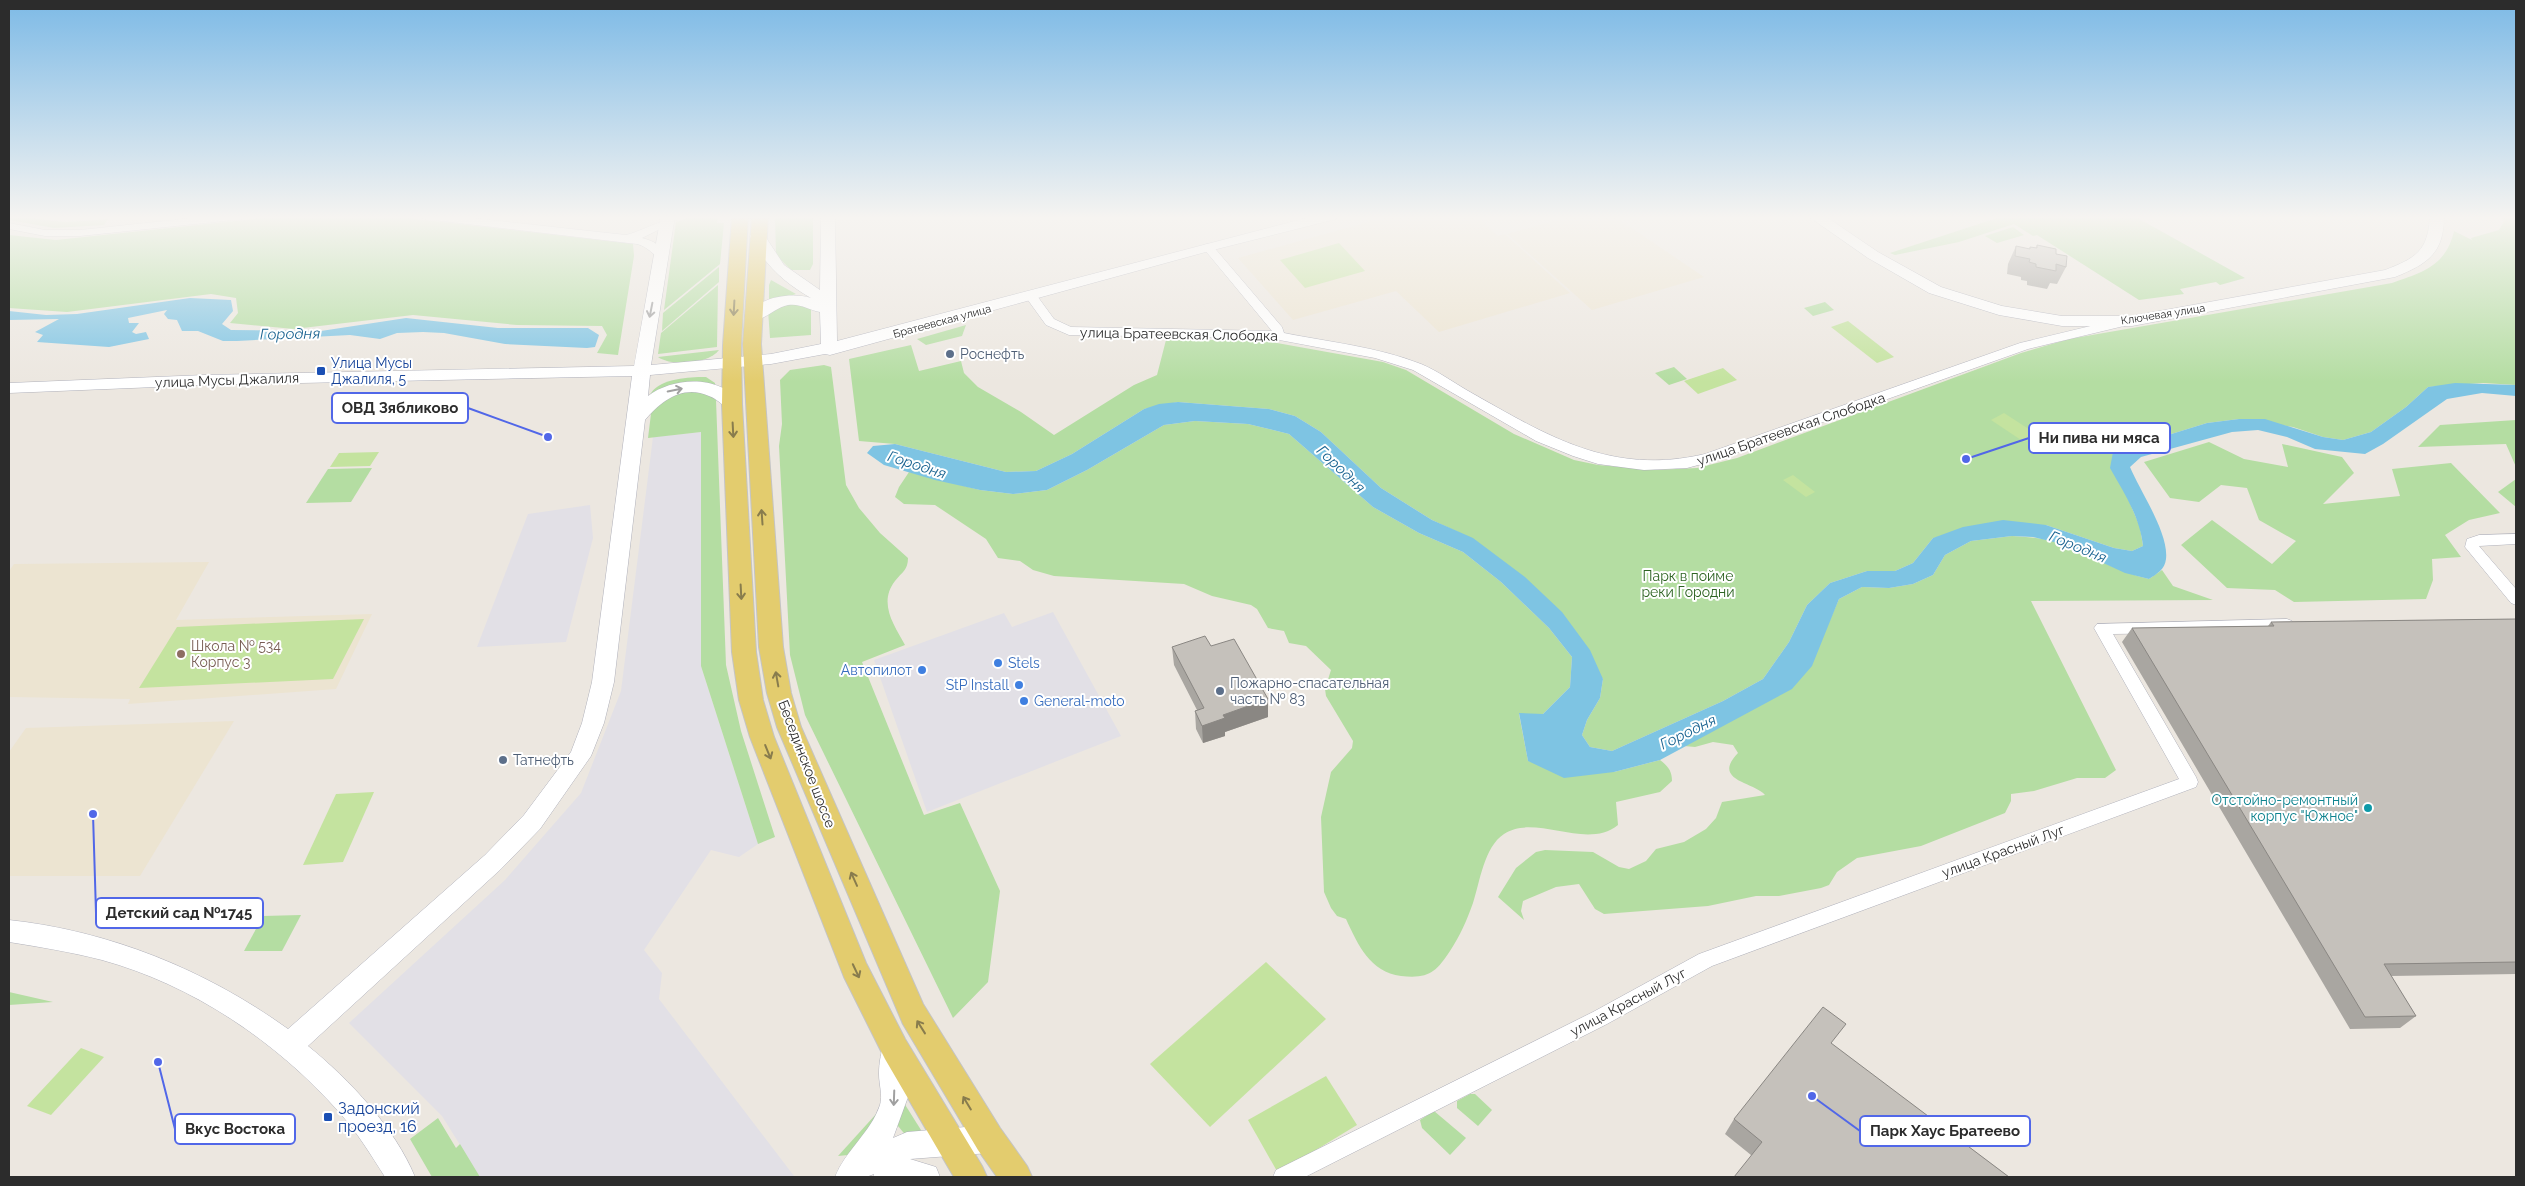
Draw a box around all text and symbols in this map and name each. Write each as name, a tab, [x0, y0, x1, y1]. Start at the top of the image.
one-way arrow	[730, 300, 739, 316]
one-way arrow	[645, 301, 655, 317]
street label: Ключевая улица	[2120, 301, 2206, 328]
street label: Братеевская улица	[892, 302, 993, 341]
water label: Городня	[260, 324, 320, 344]
street label: улица Братеевская Слободка	[1080, 324, 1278, 344]
place label: Роснефть	[960, 346, 1025, 362]
marker: Роснефть	[944, 348, 956, 360]
place label: Улица Мусы Джалиля, 5	[331, 355, 412, 387]
marker: Улица Мусы Джалиля, 5	[315, 365, 327, 377]
street label: улица Мусы Джалиля	[155, 369, 299, 391]
one-way arrow	[666, 385, 682, 395]
street label: улица Братеевская Слободка	[1695, 389, 1887, 469]
callout: ОВД Зябликово	[332, 393, 468, 423]
text: ОВД Зябликово	[342, 399, 458, 417]
one-way arrow	[728, 422, 737, 438]
callout: Ни пива ни мяса	[2029, 423, 2170, 453]
text: Ни пива ни мяса	[2038, 429, 2160, 447]
water label: Городня	[1313, 442, 1369, 496]
water label: Городня	[886, 447, 948, 483]
one-way arrow	[757, 509, 766, 525]
water label: Городня	[2047, 527, 2109, 567]
park label: Парк в пойме реки Городни	[1641, 568, 1735, 600]
one-way arrow	[736, 584, 745, 600]
place label: Школа № 534 Корпус 3	[191, 638, 281, 670]
marker: Школа № 534 Корпус 3	[175, 648, 187, 660]
place label: Stels	[1008, 655, 1040, 671]
marker: Stels	[992, 657, 1004, 669]
place label: Автопилот	[841, 662, 912, 678]
marker: Автопилот	[916, 664, 928, 676]
one-way arrow	[771, 671, 781, 687]
place label: Пожарно-спасательная часть № 83	[1230, 675, 1389, 707]
place label: StP Install	[946, 677, 1009, 693]
marker: StP Install	[1013, 679, 1025, 691]
marker: Пожарно-спасательная часть № 83	[1214, 685, 1226, 697]
place label: General-moto	[1034, 693, 1125, 709]
marker: General-moto	[1018, 695, 1030, 707]
street label: Бесединское шоссе	[775, 698, 839, 830]
water label: Городня	[1657, 711, 1719, 753]
one-way arrow	[764, 743, 773, 759]
place label: Татнефть	[513, 752, 574, 768]
marker: Татнефть	[497, 754, 509, 766]
place label: Отстойно-ремонтный корпус "Южное"	[2212, 792, 2358, 824]
marker: Отстойно-ремонтный корпус "Южное"	[2362, 802, 2374, 814]
street label: улица Красный Луг	[1940, 821, 2067, 881]
one-way arrow	[849, 872, 858, 887]
callout: Детский сад №1745	[96, 898, 263, 928]
text: Детский сад №1745	[106, 904, 252, 922]
one-way arrow	[851, 963, 861, 978]
street label: улица Красный Луг	[1567, 965, 1689, 1039]
one-way arrow	[916, 1020, 926, 1034]
one-way arrow	[889, 1089, 899, 1105]
one-way arrow	[962, 1097, 972, 1111]
place label: Задонский проезд, 16	[338, 1099, 420, 1136]
marker: Задонский проезд, 16	[322, 1111, 334, 1123]
callout: Вкус Востока	[175, 1114, 295, 1144]
callout: Парк Хаус Братеево	[1860, 1116, 2030, 1146]
text: Вкус Востока	[185, 1120, 285, 1138]
text: Парк Хаус Братеево	[1870, 1122, 2020, 1140]

